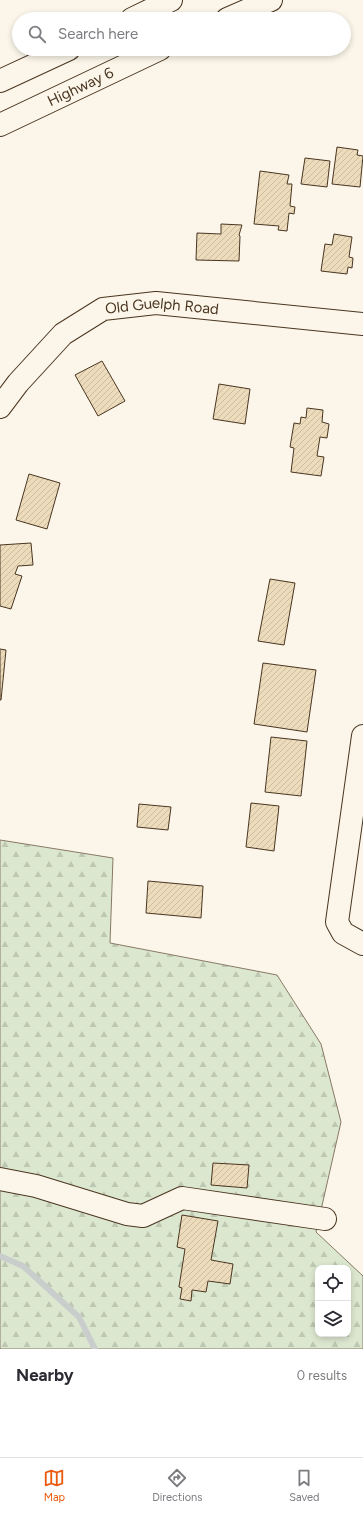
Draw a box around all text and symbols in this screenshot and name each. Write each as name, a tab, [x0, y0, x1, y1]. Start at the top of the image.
search box	[12, 12, 351, 56]
icon: search	[26, 23, 48, 45]
text: Search here	[58, 25, 138, 43]
street label: Highway 6	[44, 63, 117, 110]
street label: Old Guelph Road	[104, 294, 220, 318]
map controls	[315, 1265, 351, 1337]
button: locate	[315, 1265, 351, 1301]
button: layers	[315, 1301, 351, 1337]
text: Nearby	[16, 1365, 74, 1385]
text: 0 results	[297, 1368, 347, 1383]
tab: Map	[43, 1467, 65, 1504]
tab: Directions	[152, 1467, 202, 1504]
tab: Saved	[289, 1467, 320, 1504]

